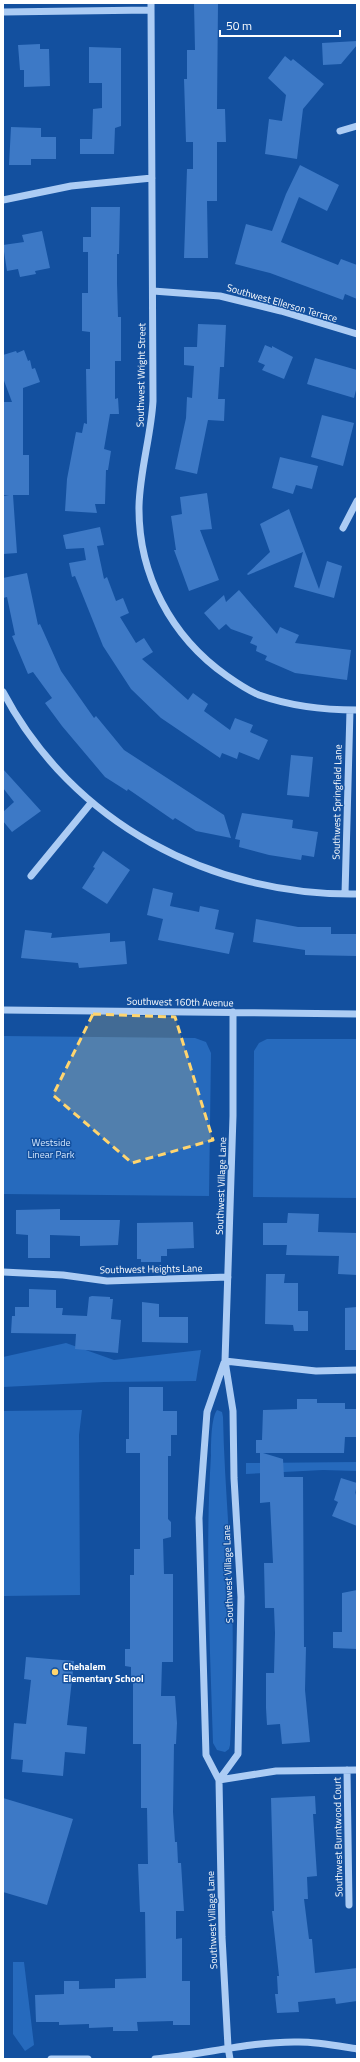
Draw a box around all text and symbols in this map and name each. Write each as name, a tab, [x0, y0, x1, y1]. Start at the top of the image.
scale bar	[220, 12, 340, 38]
text: 50 m	[226, 16, 252, 35]
street label: Southwest Ellerson Terrace	[225, 280, 339, 326]
street label: Southwest Wright Street	[133, 322, 149, 427]
street label: Southwest Springfield Lane	[328, 744, 346, 860]
street label: Southwest 160th Avenue	[126, 994, 234, 1010]
park label: Westside Linear Park	[27, 1135, 75, 1162]
street label: Southwest Village Lane	[212, 1137, 230, 1235]
street label: Southwest Heights Lane	[99, 1261, 203, 1277]
street label: Southwest Village Lane	[219, 1525, 237, 1623]
place label: Chehalem Elementary School	[63, 1659, 144, 1686]
marker: Chehalem Elementary School	[50, 1667, 60, 1677]
street label: Southwest Burntwood Court	[329, 1776, 347, 1897]
street label: Southwest Village Lane	[203, 1871, 221, 1969]

